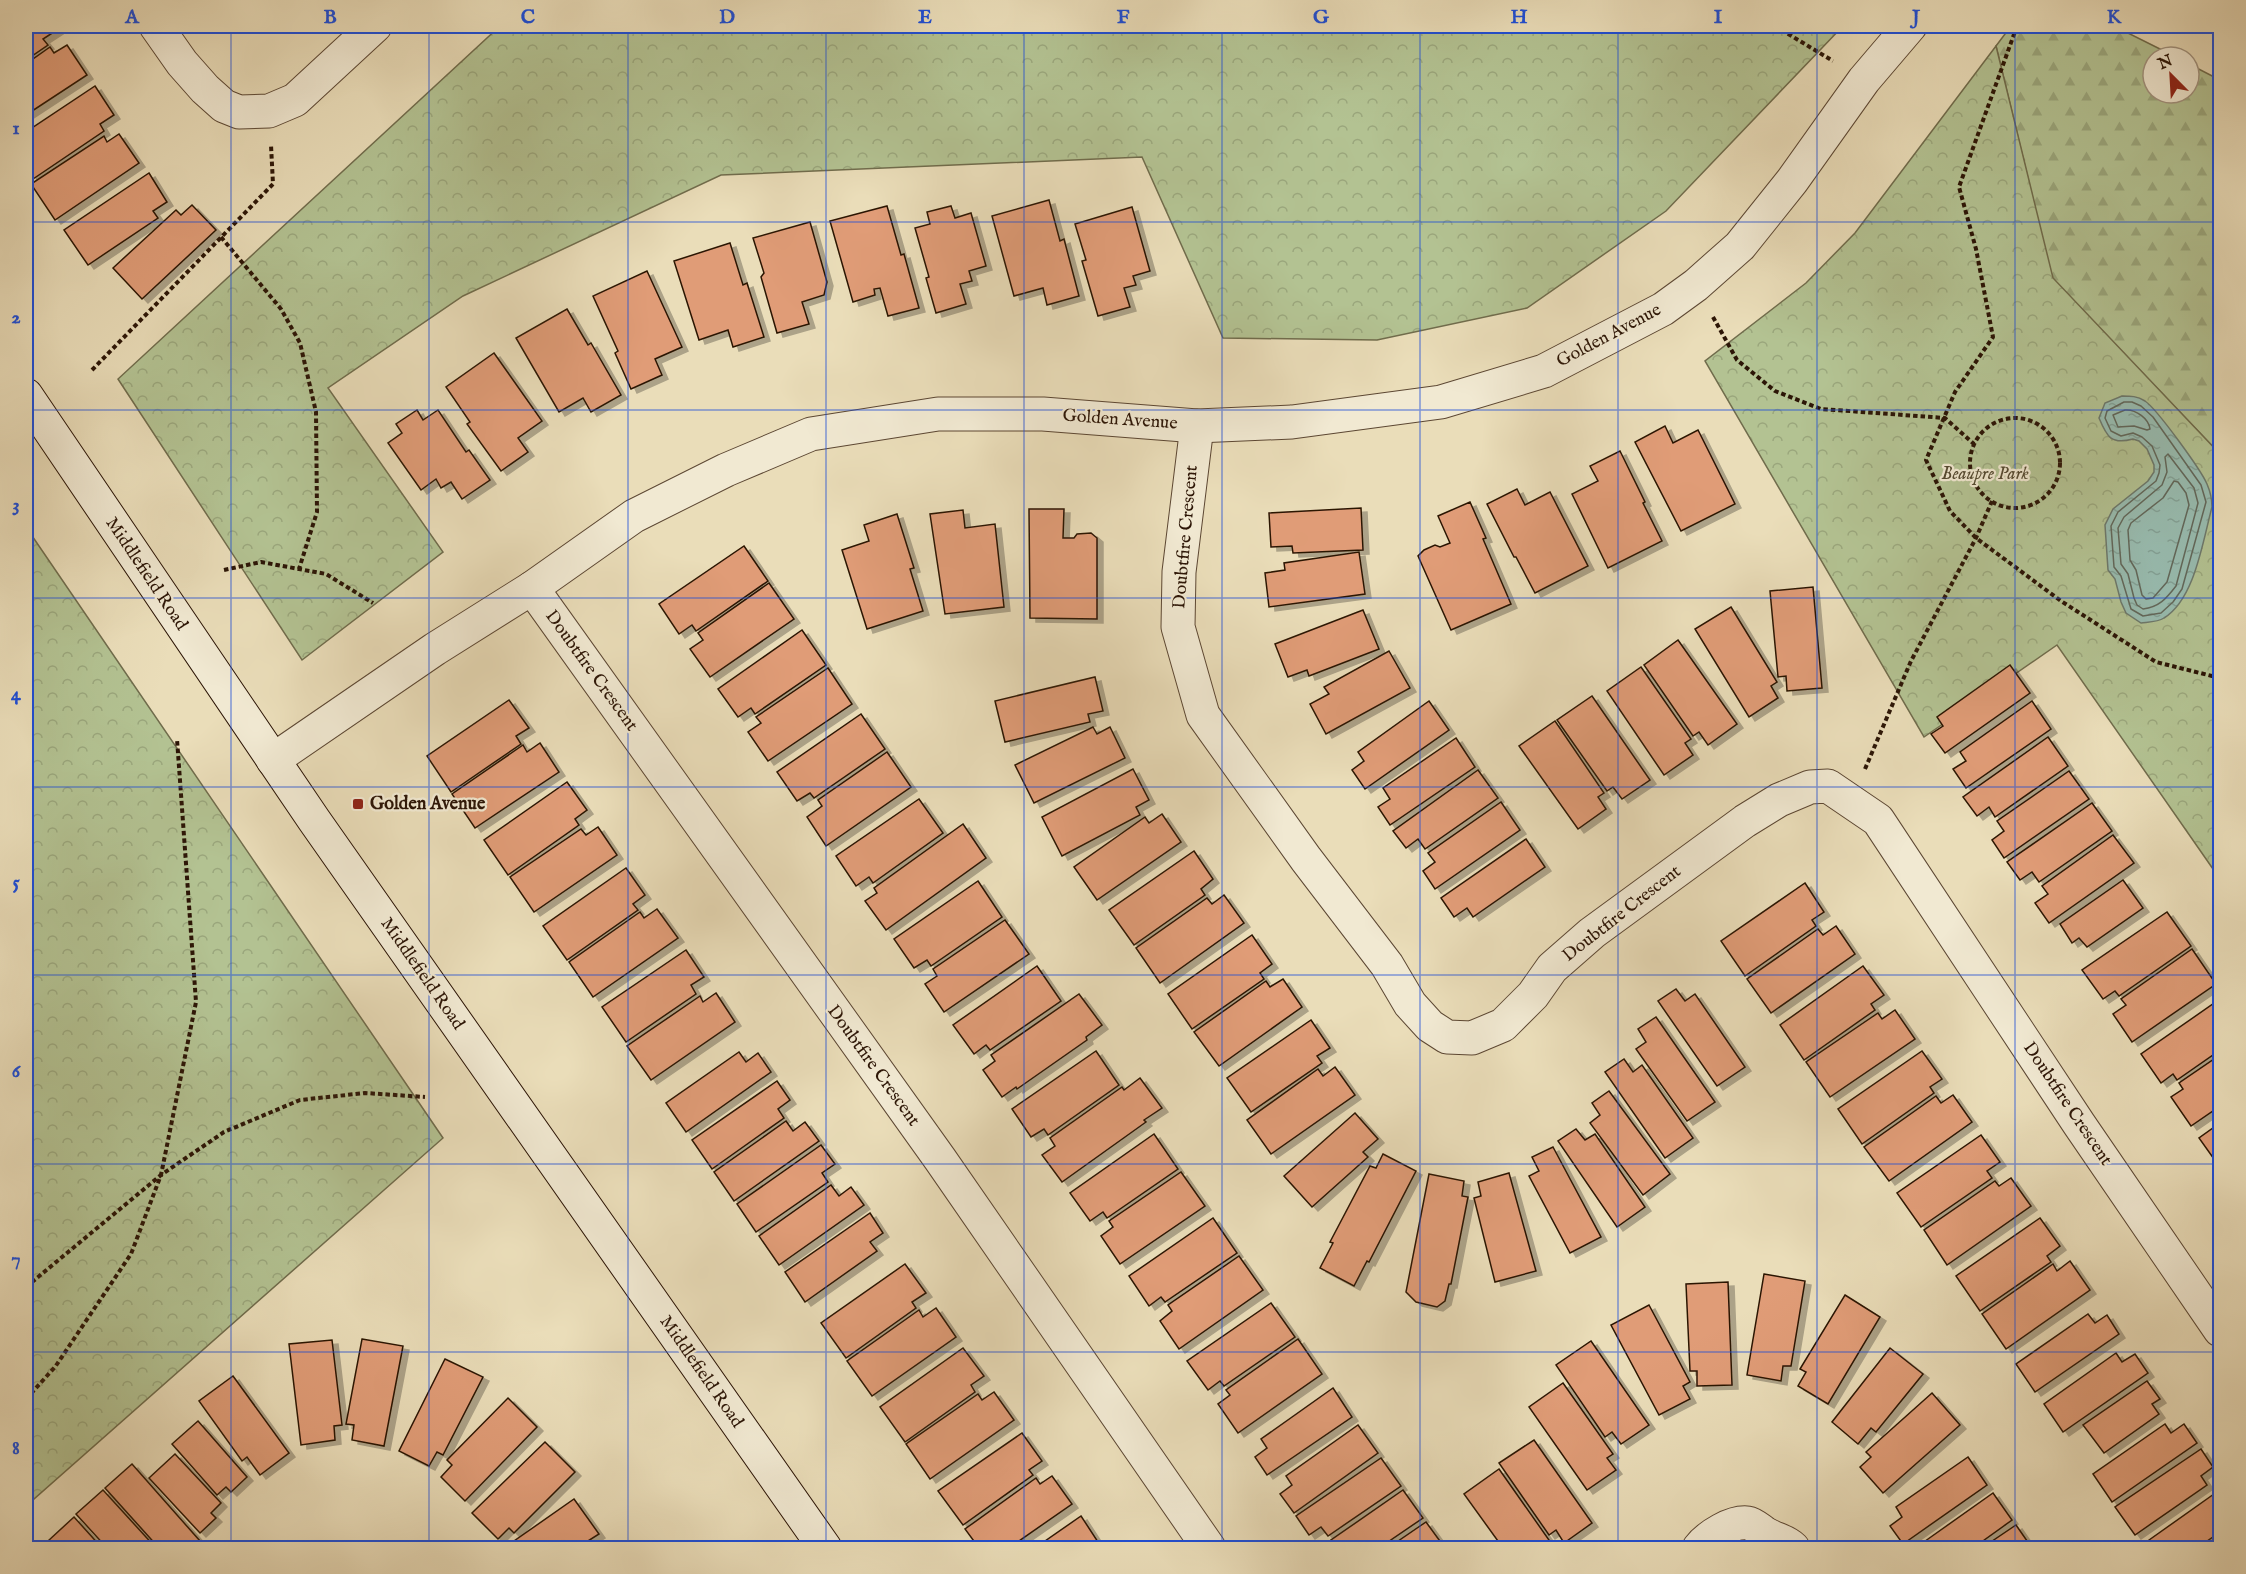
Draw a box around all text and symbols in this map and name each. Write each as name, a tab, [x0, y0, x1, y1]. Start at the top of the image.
text: A	[124, 5, 140, 30]
text: B	[323, 5, 337, 30]
text: C	[521, 5, 535, 30]
text: D	[719, 5, 735, 30]
text: E	[918, 5, 932, 30]
text: F	[1117, 5, 1130, 30]
text: G	[1313, 5, 1330, 30]
text: H	[1510, 5, 1528, 30]
text: I	[1714, 5, 1723, 30]
text: J	[1909, 5, 1921, 30]
text: K	[2107, 5, 2123, 30]
north arrow	[2141, 45, 2201, 105]
text: N	[2154, 51, 2176, 75]
text: 1	[12, 116, 20, 141]
street label: Golden Avenue	[1553, 299, 1665, 373]
text: 2	[11, 305, 21, 330]
street label: Golden Avenue	[1062, 405, 1178, 435]
park label: Beaupre Park	[1941, 463, 2029, 486]
street label: Doubtfire Crescent	[1168, 464, 1204, 610]
text: 3	[12, 493, 20, 518]
street label: Middlefield Road	[100, 513, 193, 635]
street label: Doubtfire Crescent	[539, 606, 643, 736]
text: 4	[11, 682, 22, 707]
place label: Golden Avenue	[370, 793, 486, 816]
marker: Golden Avenue	[351, 797, 365, 811]
street label: Doubtfire Crescent	[1558, 861, 1686, 967]
text: 5	[12, 870, 20, 895]
street label: Middlefield Road	[375, 913, 469, 1035]
street label: Doubtfire Crescent	[821, 1001, 925, 1131]
street label: Doubtfire Crescent	[2017, 1038, 2117, 1170]
text: 6	[12, 1059, 22, 1084]
text: 7	[11, 1247, 21, 1272]
street label: Middlefield Road	[654, 1311, 748, 1433]
text: 8	[12, 1436, 20, 1461]

